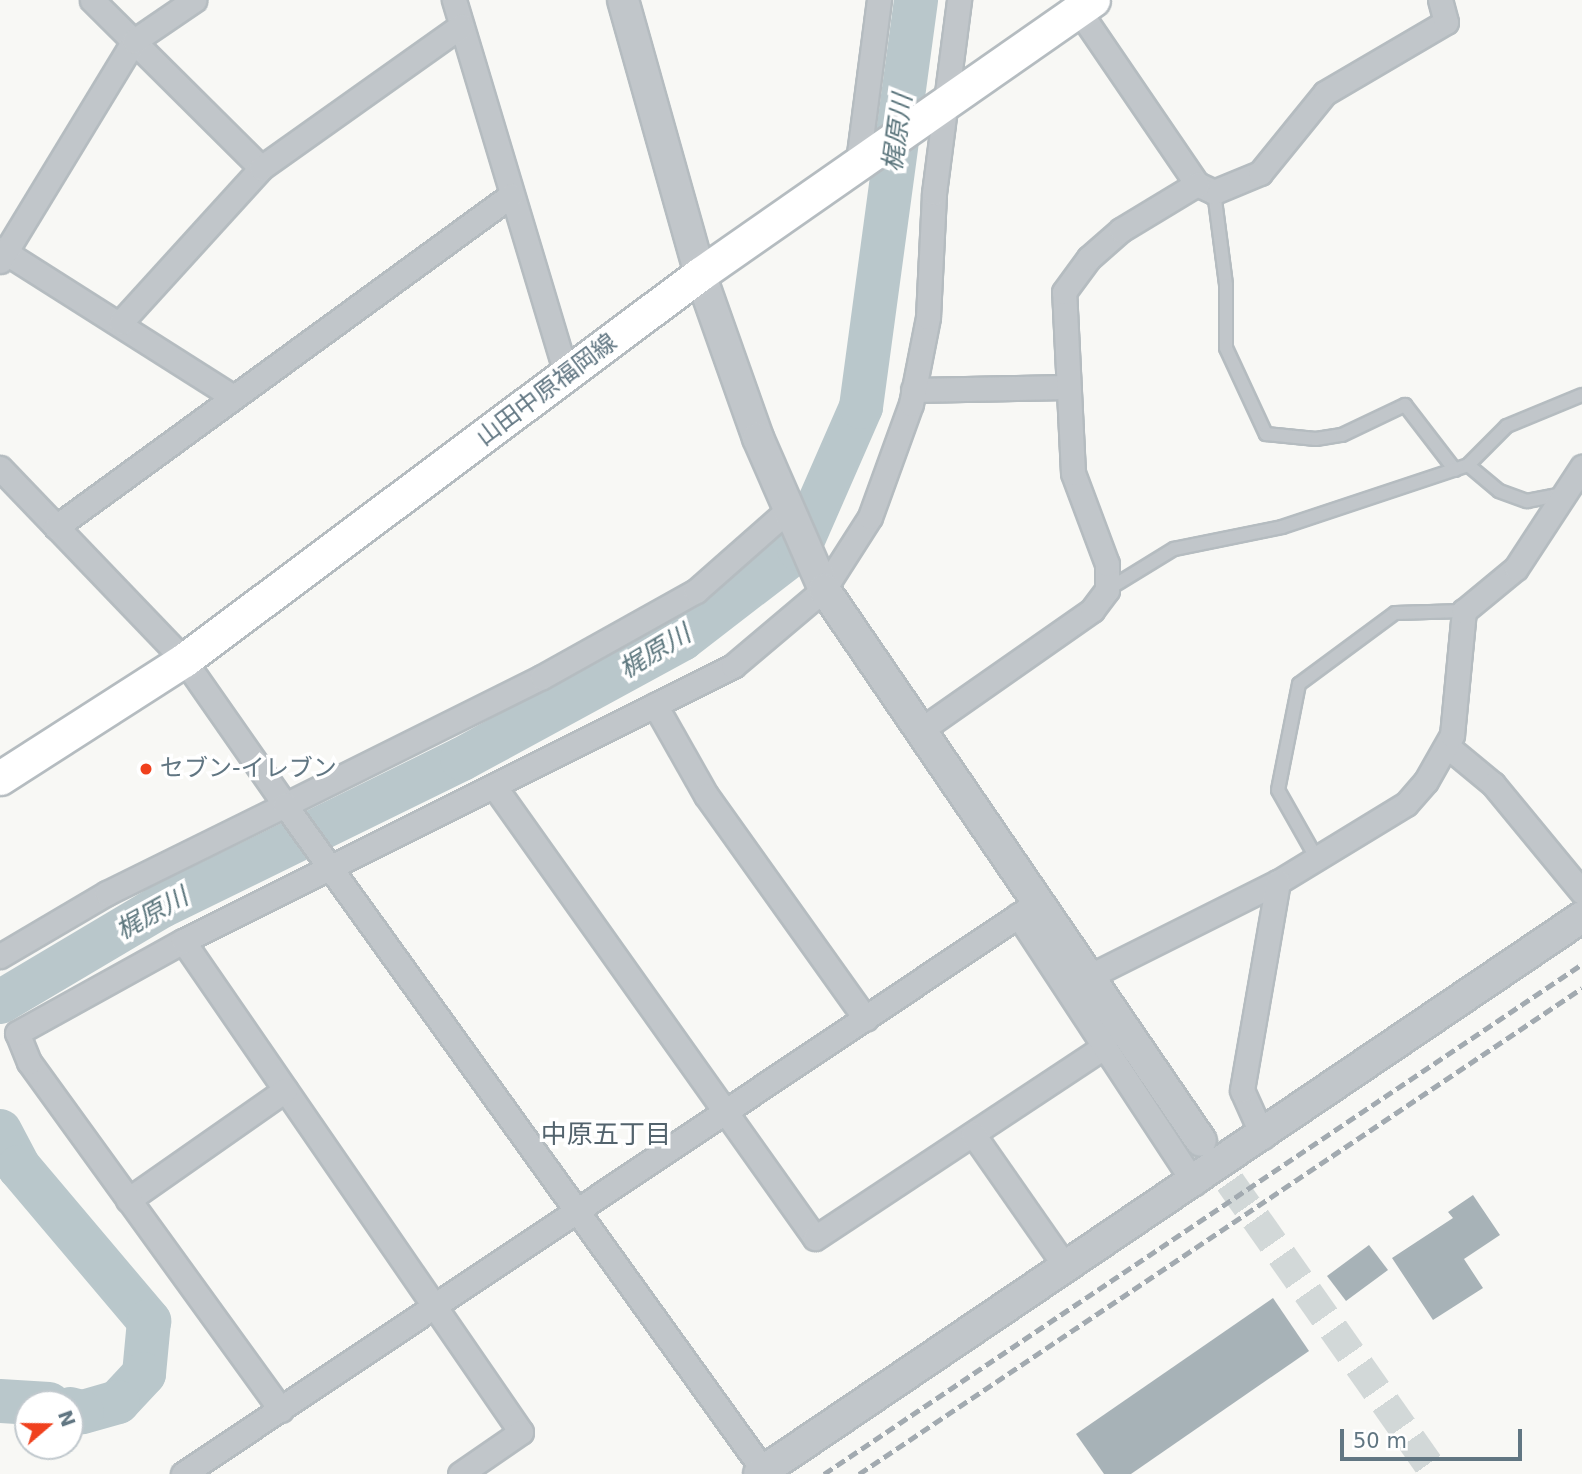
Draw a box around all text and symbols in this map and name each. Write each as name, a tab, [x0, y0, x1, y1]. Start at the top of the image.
water label: 梶原川	[877, 92, 919, 174]
street label: 山田中原福岡線	[471, 328, 623, 452]
water label: 梶原川	[614, 619, 696, 685]
place label: セブン-イレブン	[160, 755, 337, 783]
marker: セブン-イレブン	[138, 761, 154, 777]
water label: 梶原川	[110, 881, 194, 947]
district label: 中原五丁目	[541, 1119, 671, 1151]
north arrow	[14, 1390, 84, 1460]
text: N	[54, 1407, 80, 1430]
scale bar	[1344, 1414, 1526, 1458]
text: 50 m	[1353, 1429, 1407, 1453]

